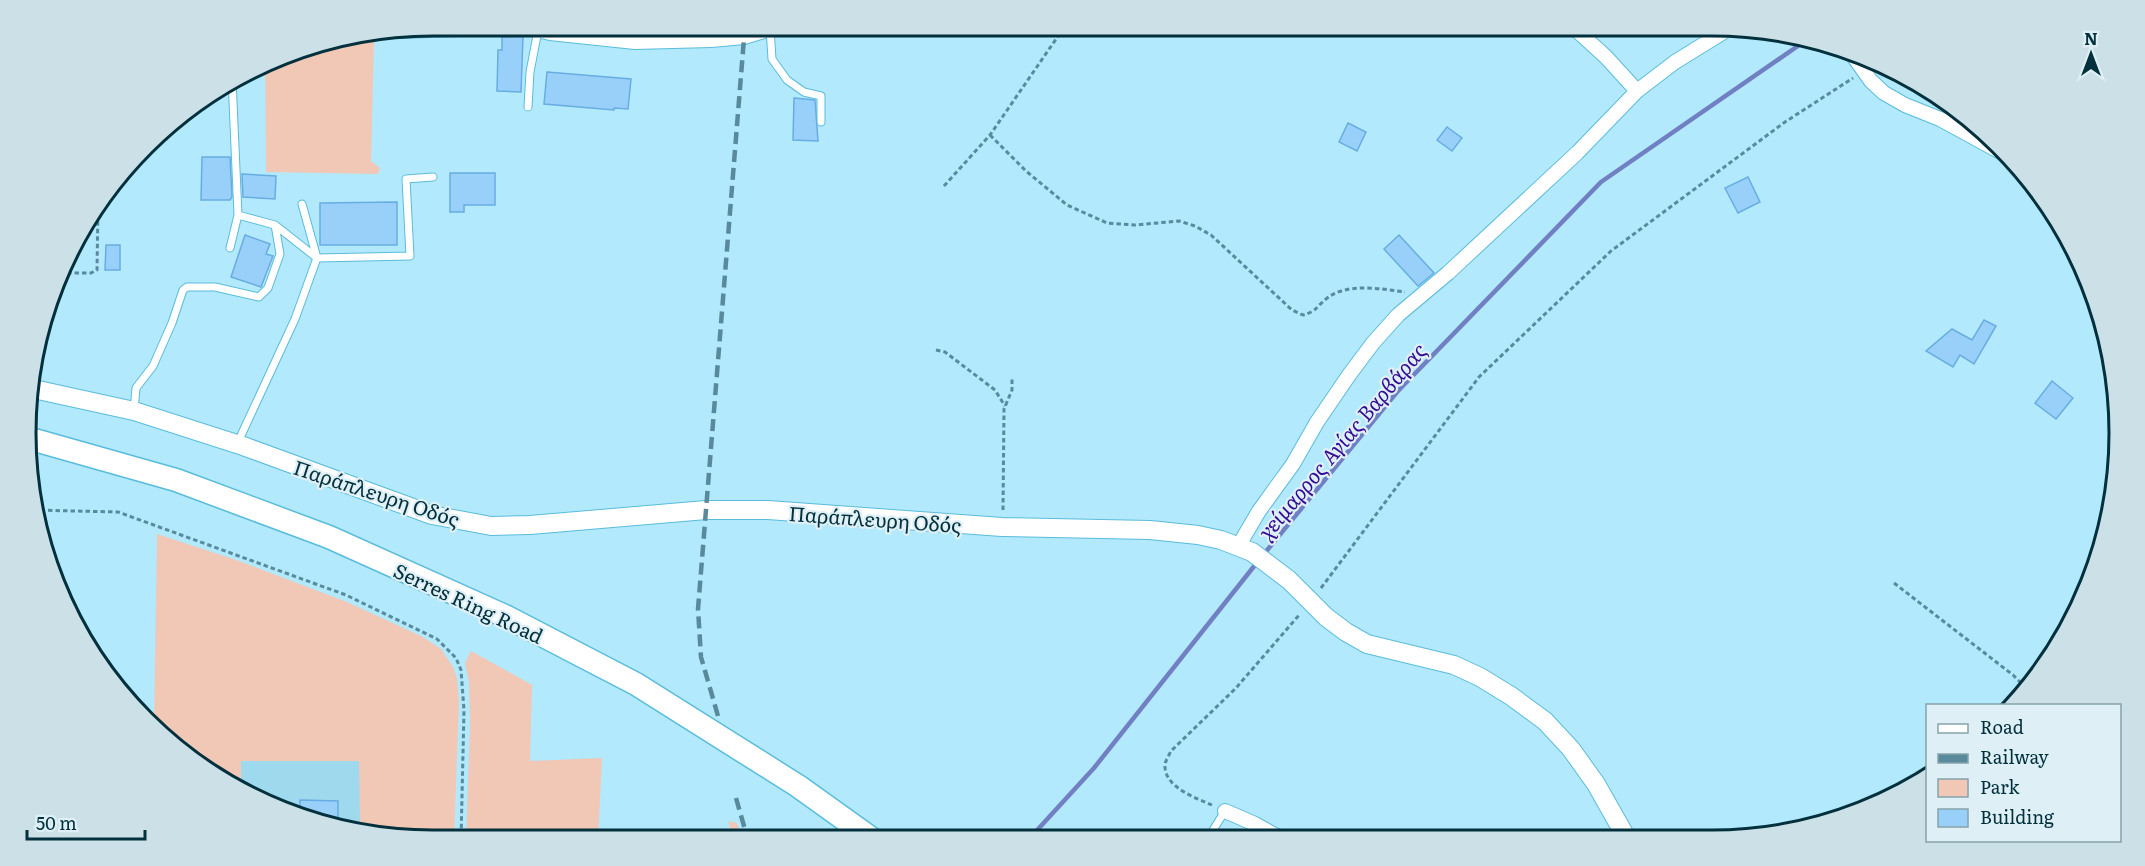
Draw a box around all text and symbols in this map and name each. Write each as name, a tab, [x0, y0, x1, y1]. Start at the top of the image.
north arrow	[2061, 24, 2121, 84]
text: N	[2084, 26, 2098, 50]
water label: χείμαρρος Αγίας Βαρβάρας	[1249, 335, 1433, 545]
street label: Παράπλευρη Οδός	[290, 451, 464, 533]
street label: Παράπλευρη Οδός	[788, 497, 962, 539]
street label: Serres Ring Road	[389, 554, 549, 650]
legend	[1926, 704, 2121, 842]
text: Road	[1980, 713, 2024, 740]
text: Railway	[1980, 743, 2049, 770]
text: Park	[1980, 773, 2021, 800]
scale bar	[27, 803, 146, 841]
text: Building	[1980, 803, 2055, 830]
text: 50 m	[36, 809, 77, 836]

